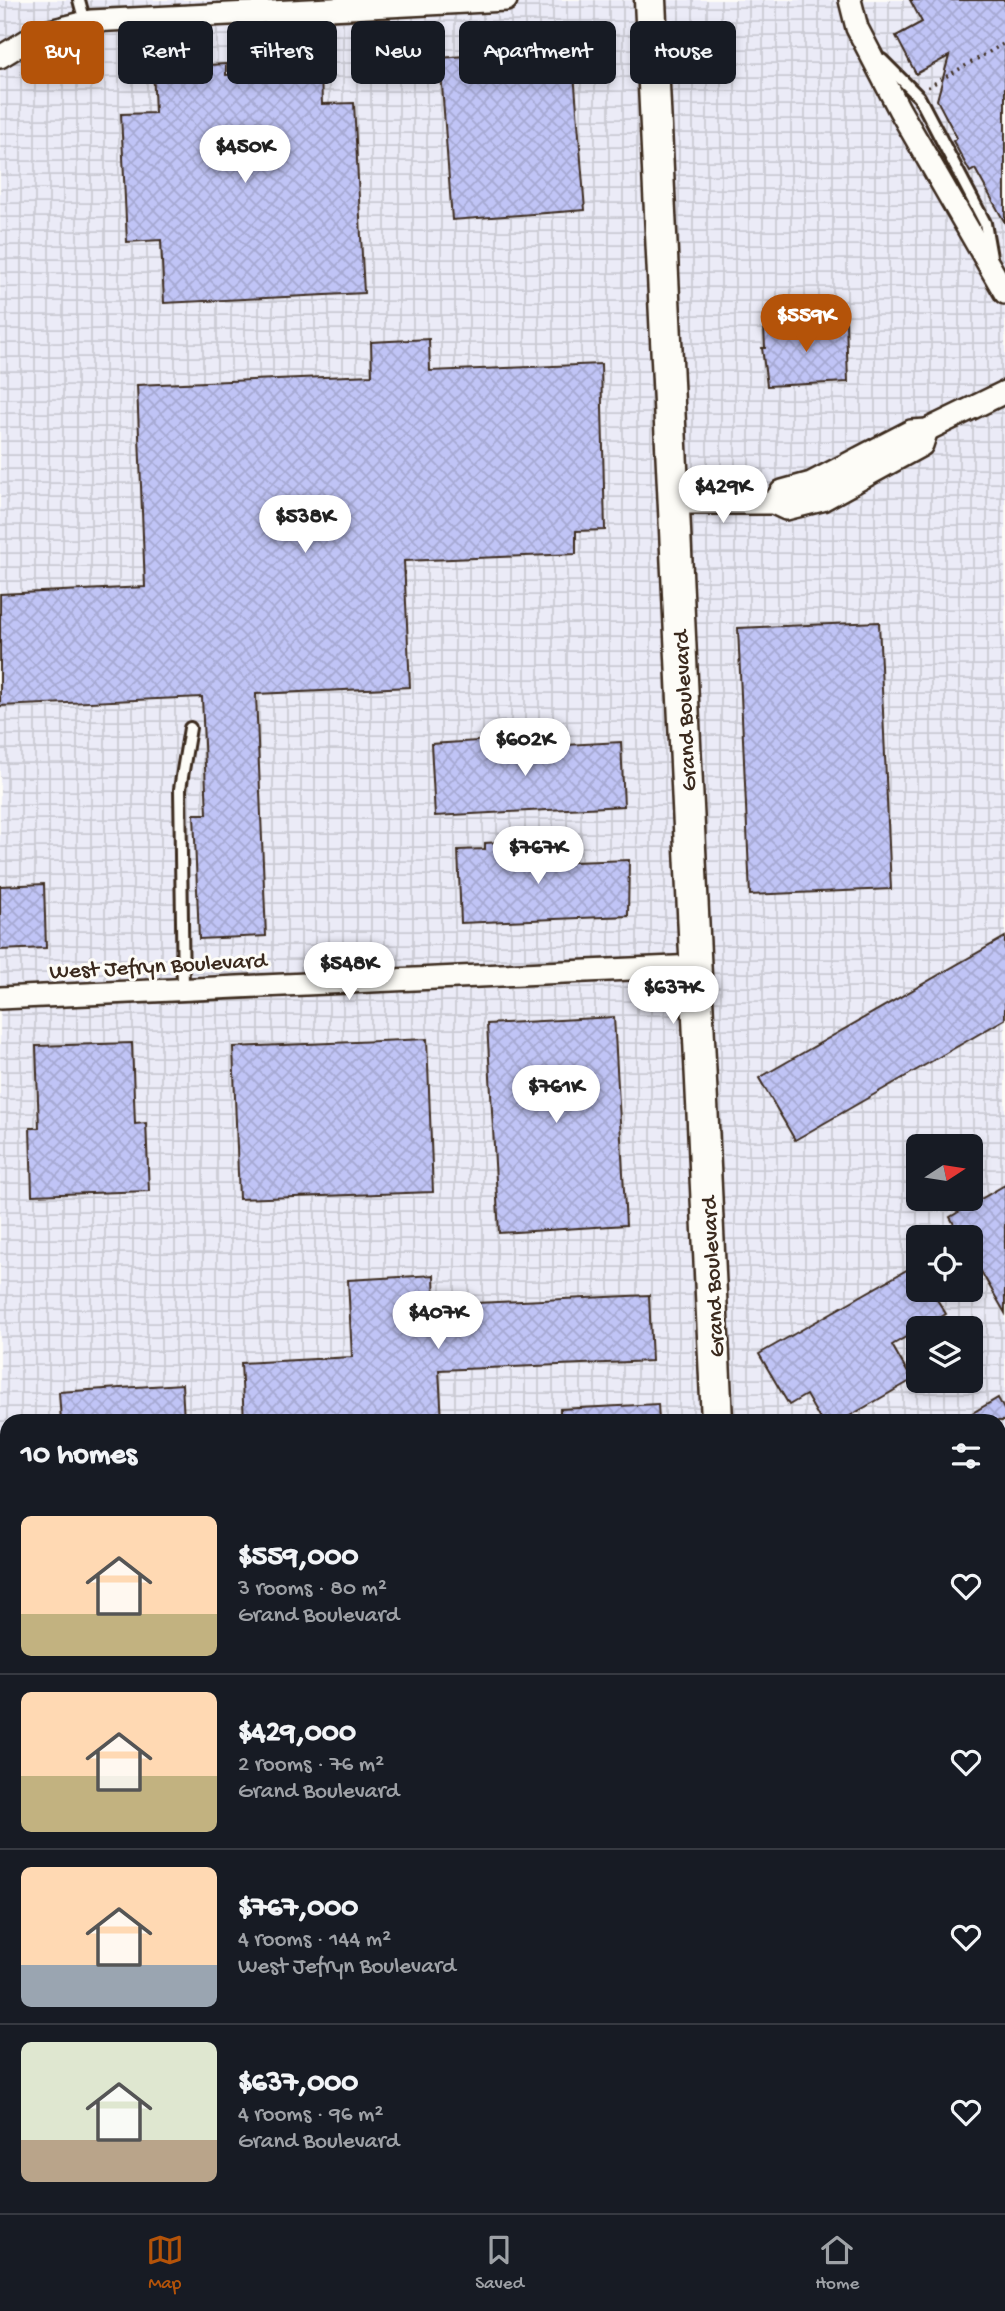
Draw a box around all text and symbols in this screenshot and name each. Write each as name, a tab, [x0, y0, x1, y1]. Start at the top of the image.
chip: Buy	[21, 21, 104, 84]
chip: Rent	[118, 21, 213, 84]
chip: Filters	[227, 21, 337, 84]
chip: New	[351, 21, 445, 84]
chip: Apartment	[459, 21, 616, 84]
chip: House	[630, 21, 736, 84]
pin: $450K	[196, 125, 294, 185]
text: $450K	[215, 134, 275, 161]
pin: $559K	[757, 294, 855, 354]
text: $559K	[777, 303, 835, 330]
pin: $429K	[674, 466, 772, 525]
text: $429K	[695, 474, 751, 501]
pin: $538K	[256, 496, 354, 555]
text: $538K	[275, 504, 335, 531]
street label: Grand Boulevard	[669, 628, 704, 792]
pin: $602K	[476, 718, 574, 778]
text: $602K	[496, 727, 555, 754]
pin: $767K	[489, 826, 587, 886]
text: $767K	[509, 835, 567, 862]
pin: $548K	[300, 942, 398, 1002]
street label: West Jefryn Boulevard	[49, 948, 269, 987]
text: $548K	[320, 951, 378, 978]
pin: $637K	[624, 967, 722, 1026]
text: $637K	[644, 975, 702, 1002]
pin: $761K	[507, 1066, 605, 1125]
text: $761K	[528, 1074, 584, 1101]
north arrow	[906, 1134, 984, 1211]
map controls	[906, 1134, 983, 1393]
street label: Grand Boulevard	[697, 1194, 732, 1358]
button: locate	[906, 1225, 983, 1302]
pin: $407K	[389, 1292, 487, 1351]
text: $407K	[409, 1300, 467, 1327]
button: layers	[906, 1316, 983, 1393]
icon: filters	[947, 1437, 985, 1475]
text: 10 homes	[21, 1439, 137, 1474]
text: $559,000	[238, 1541, 359, 1576]
icon: home	[77, 1544, 161, 1628]
icon: heart	[947, 1567, 985, 1605]
text: 3 rooms · 80 m²	[238, 1576, 387, 1603]
text: Grand Boulevard	[238, 1603, 399, 1630]
text: $429,000	[238, 1717, 356, 1752]
icon: home	[77, 1720, 161, 1804]
icon: heart	[947, 1743, 985, 1781]
text: 2 rooms · 76 m²	[238, 1752, 384, 1779]
text: Grand Boulevard	[238, 1779, 399, 1806]
text: $767,000	[238, 1892, 358, 1927]
icon: home	[77, 1895, 161, 1979]
icon: heart	[947, 1918, 985, 1956]
text: 4 rooms · 144 m²	[238, 1927, 391, 1954]
text: West Jefryn Boulevard	[238, 1954, 456, 1981]
text: $637,000	[238, 2067, 358, 2102]
icon: home	[77, 2070, 161, 2154]
icon: heart	[947, 2093, 985, 2131]
text: 4 rooms · 96 m²	[238, 2102, 383, 2129]
text: Grand Boulevard	[238, 2129, 399, 2156]
tab: Map	[146, 2231, 184, 2296]
tab: Saved	[475, 2231, 524, 2296]
tab: Home	[815, 2231, 859, 2296]

